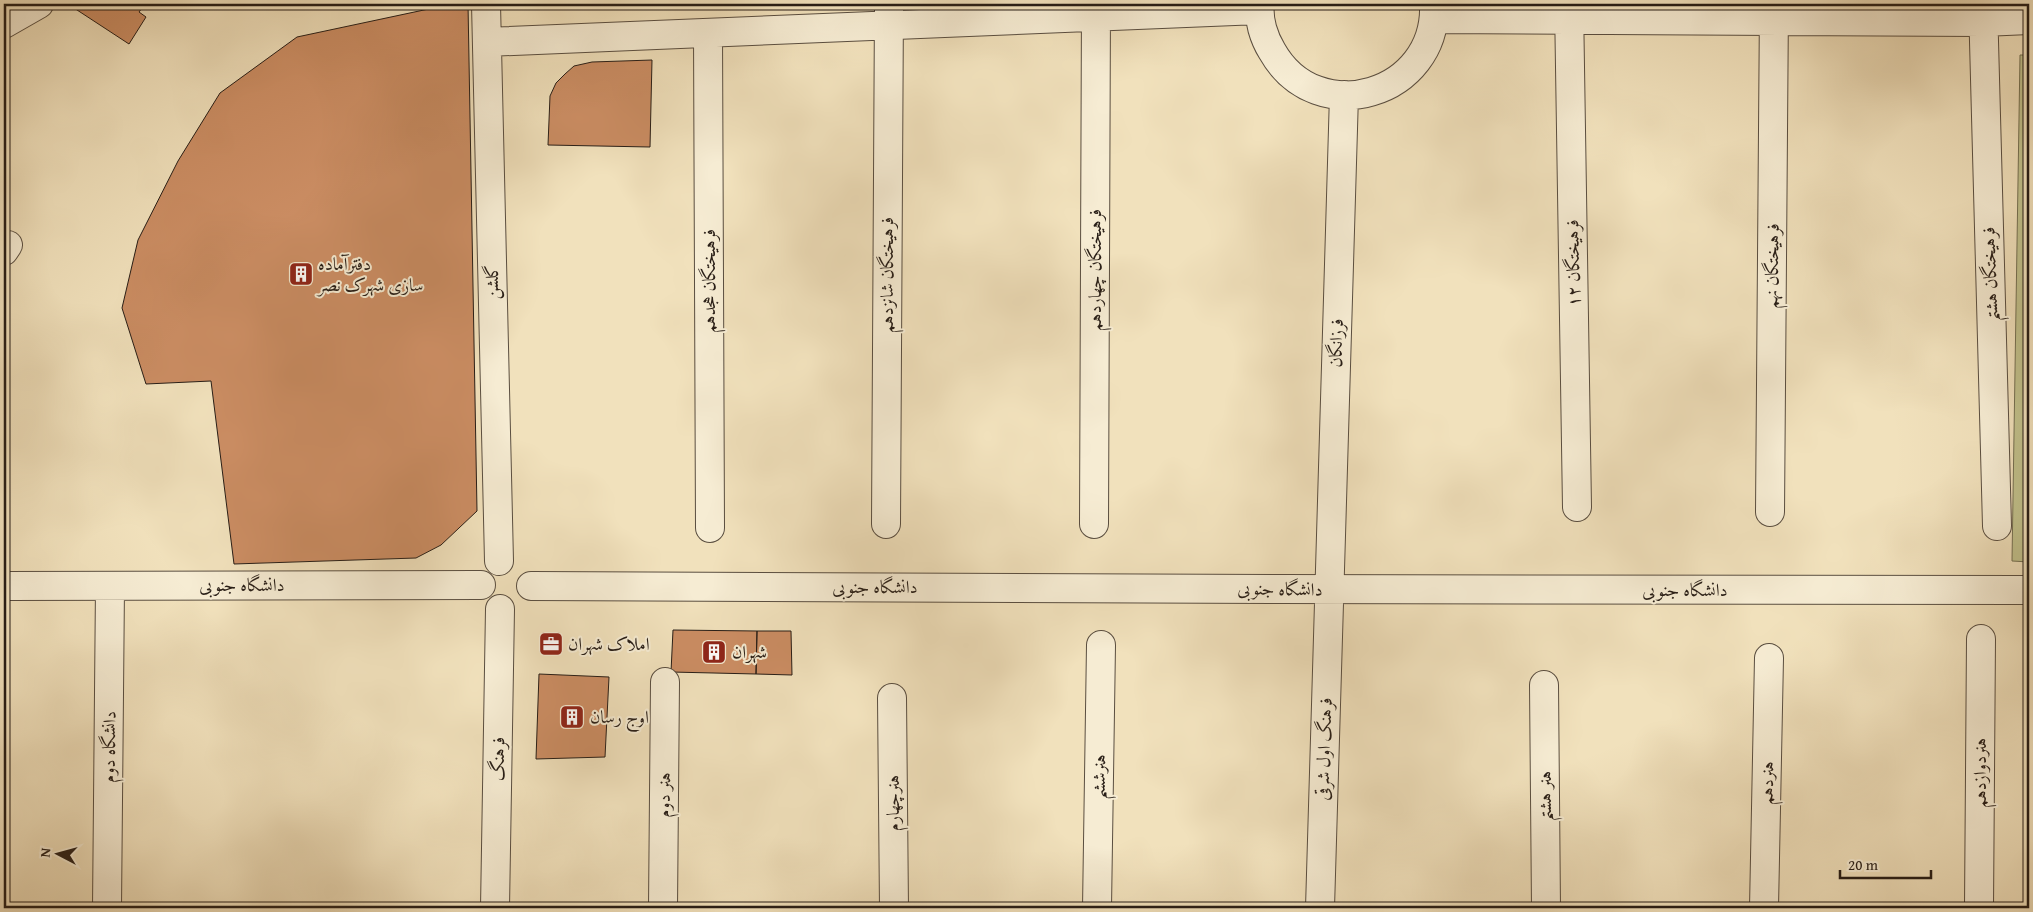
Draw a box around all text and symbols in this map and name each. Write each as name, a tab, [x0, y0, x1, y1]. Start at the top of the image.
street label: فرهیختگان چهاردهم	[1081, 209, 1112, 331]
street label: فرهیختگان شانزدهم	[873, 217, 904, 333]
street label: فرهیختگان ۱۲	[1558, 219, 1587, 307]
street label: فرهیختگان نهم	[1757, 223, 1790, 309]
street label: فرهیختگان هشتم	[1974, 226, 2010, 322]
street label: فرهیختگان هجدهم	[695, 229, 726, 333]
place label: دفترآماده سازی شهرک نصر	[316, 250, 423, 298]
building icon: دفترآماده سازی شهرک نصر	[288, 261, 314, 287]
street label: گلشن	[478, 264, 505, 300]
street label: فرزانگان	[1321, 318, 1350, 368]
street label: دانشگاه جنوبی	[199, 571, 285, 598]
street label: دانشگاه جنوبی	[832, 573, 918, 600]
street label: دانشگاه جنوبی	[1237, 574, 1323, 603]
street label: دانشگاه جنوبی	[1642, 576, 1728, 603]
place label: املاک شهران	[568, 630, 650, 657]
office icon: املاک شهران	[538, 631, 564, 657]
place label: شهران	[732, 638, 767, 665]
building icon: شهران	[701, 639, 727, 665]
street label: فرهنگ اول شرقی	[1308, 697, 1339, 801]
place label: اوج رسان	[590, 703, 649, 733]
building icon: اوج رسان	[559, 704, 585, 730]
street label: دانشگاه دوم	[94, 711, 126, 783]
street label: فرهنگ	[484, 737, 511, 781]
street label: هنردوازدهم	[1966, 738, 1997, 808]
street label: هنرششم	[1085, 754, 1117, 800]
street label: هنردهم	[1753, 761, 1784, 805]
street label: هنر هشتم	[1531, 771, 1563, 821]
street label: هنر دوم	[650, 772, 680, 818]
street label: هنرچهارم	[879, 775, 909, 831]
north arrow	[32, 830, 82, 880]
text: N	[35, 846, 56, 858]
scale bar	[1840, 847, 1932, 879]
text: 20 m	[1848, 854, 1879, 875]

